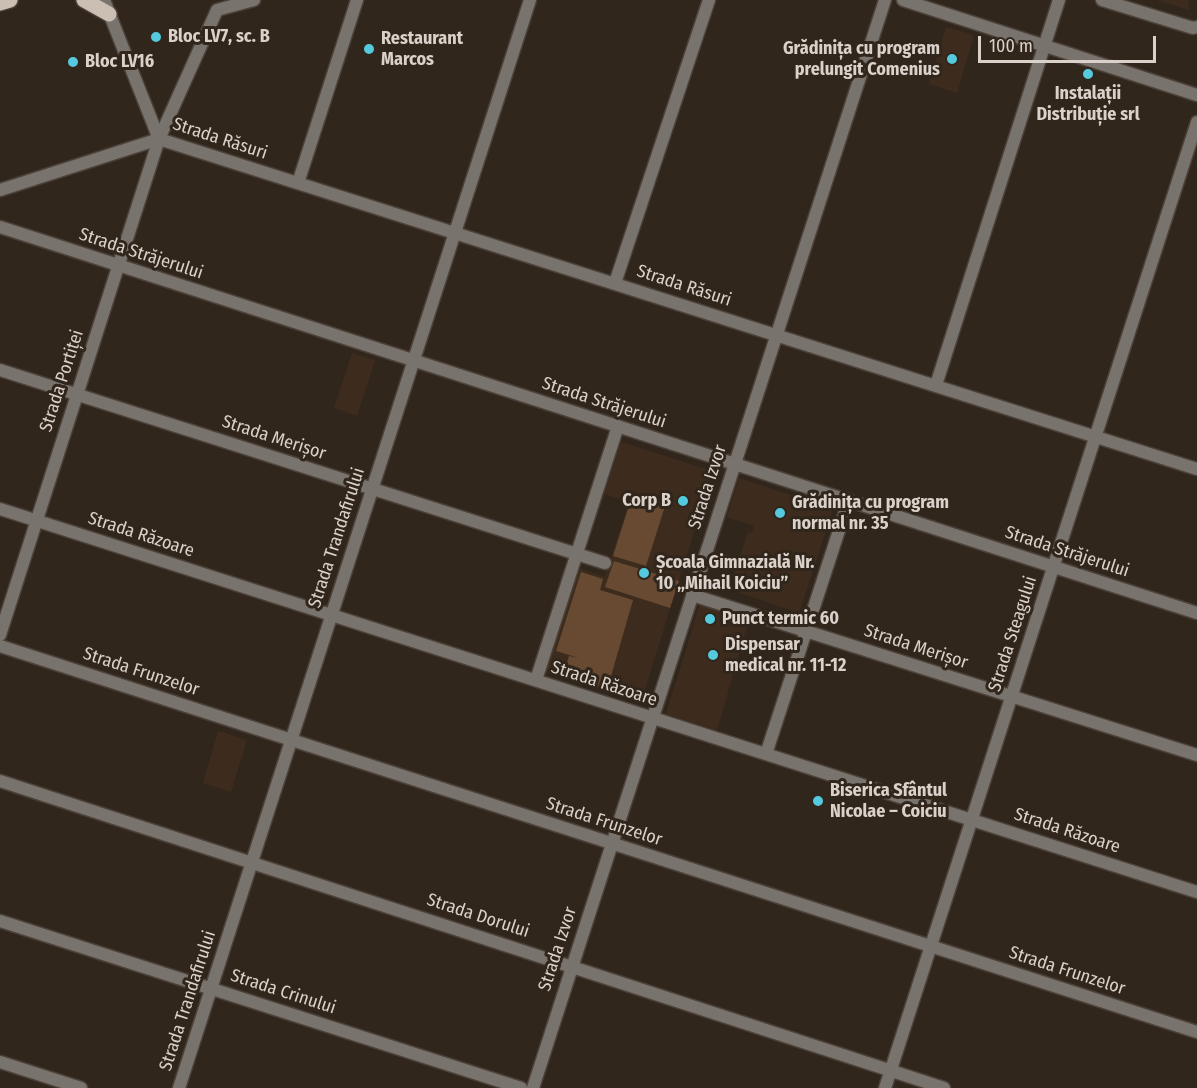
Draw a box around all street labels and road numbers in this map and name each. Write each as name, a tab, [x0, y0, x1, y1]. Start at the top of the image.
street label: Strada Răsuri	[170, 114, 270, 164]
street label: Strada Străjerului	[76, 224, 206, 284]
street label: Strada Răsuri	[634, 261, 734, 311]
street label: Strada Portiței	[35, 327, 89, 435]
street label: Strada Străjerului	[539, 373, 669, 433]
street label: Strada Merișor	[219, 411, 329, 465]
street label: Strada Izvor	[684, 442, 732, 532]
street label: Strada Trandafirului	[304, 465, 370, 611]
street label: Strada Răzoare	[85, 508, 197, 562]
street label: Strada Străjerului	[1002, 522, 1132, 582]
street label: Strada Steagului	[984, 573, 1042, 695]
street label: Strada Merișor	[861, 620, 971, 674]
street label: Strada Frunzelor	[80, 643, 202, 701]
street label: Strada Răzoare	[548, 657, 660, 711]
street label: Strada Frunzelor	[543, 793, 665, 851]
street label: Strada Răzoare	[1011, 804, 1123, 858]
street label: Strada Dorului	[424, 889, 532, 943]
street label: Strada Izvor	[534, 904, 582, 994]
street label: Strada Trandafirului	[155, 928, 221, 1074]
street label: Strada Frunzelor	[1006, 942, 1128, 1000]
street label: Strada Crinului	[228, 965, 338, 1019]

